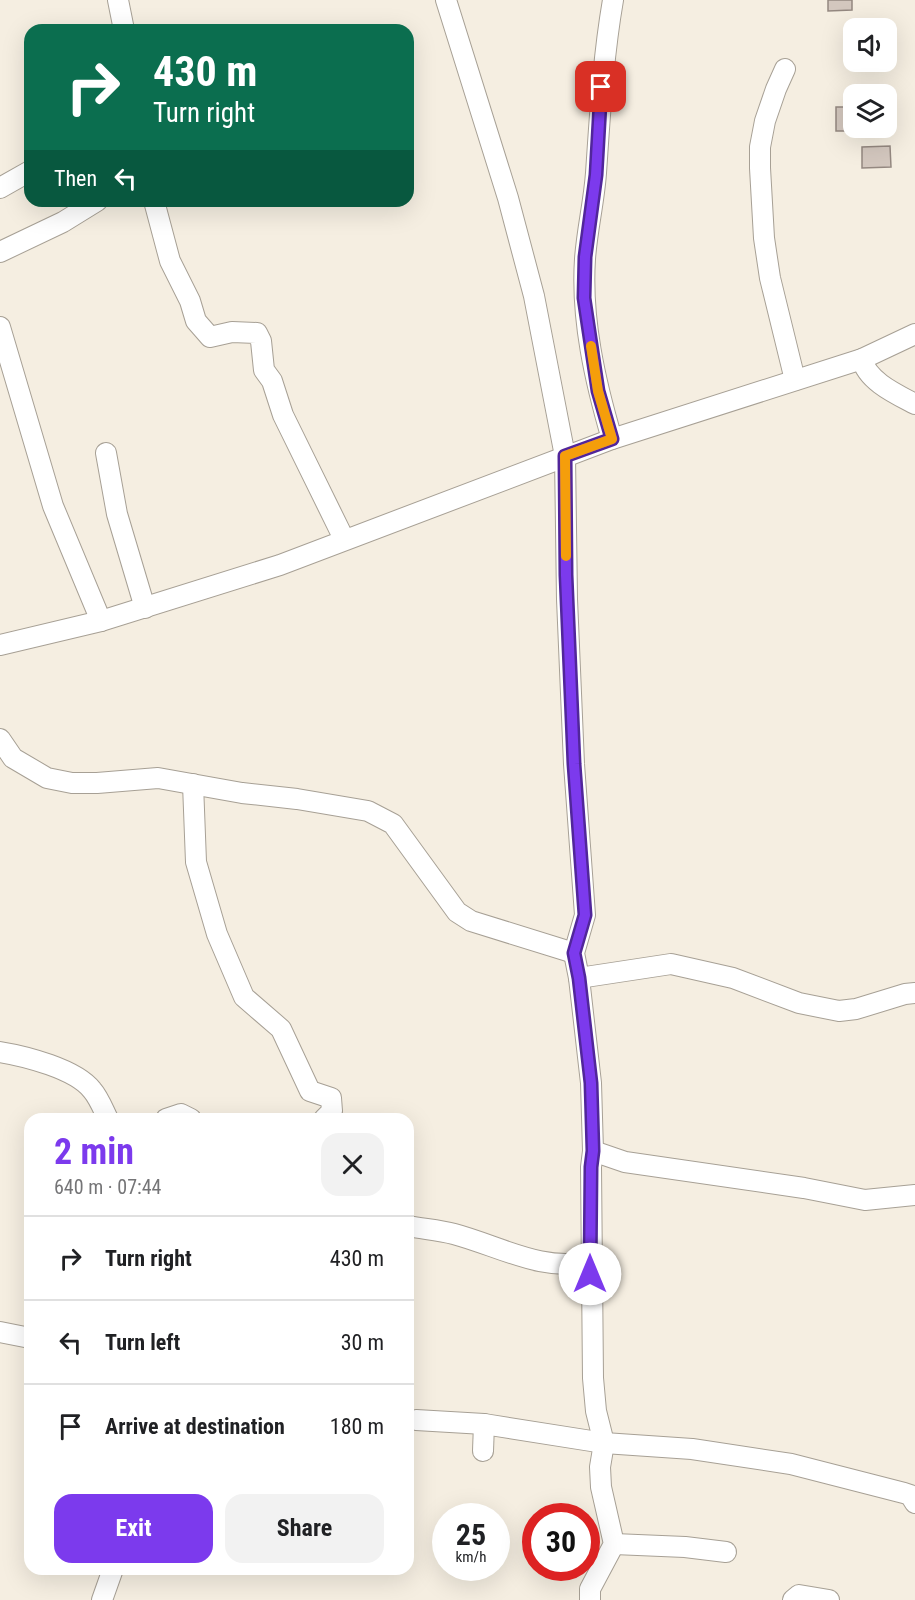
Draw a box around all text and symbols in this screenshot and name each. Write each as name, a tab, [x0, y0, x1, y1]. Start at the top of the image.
map controls	[843, 18, 897, 138]
button: sound	[843, 18, 897, 72]
text: 430 m	[153, 47, 258, 96]
icon: right	[54, 48, 132, 126]
pin	[575, 61, 626, 112]
icon: arrive	[584, 70, 617, 103]
button: layers	[843, 84, 897, 138]
text: Turn right	[153, 97, 255, 129]
icon: left	[109, 162, 142, 195]
text: Then	[54, 166, 97, 191]
text: 2 min	[54, 1131, 134, 1173]
button: close	[321, 1133, 384, 1196]
text: 640 m · 07:44	[54, 1175, 161, 1199]
icon: right	[54, 1242, 87, 1275]
position arrow	[558, 1242, 622, 1306]
text: Turn right	[105, 1246, 192, 1271]
text: 430 m	[330, 1246, 384, 1271]
icon: left	[54, 1326, 87, 1359]
text: Turn left	[105, 1330, 180, 1355]
text: 30 m	[341, 1330, 384, 1355]
icon: arrive	[54, 1410, 87, 1443]
text: Arrive at destination	[105, 1414, 285, 1439]
text: 180 m	[330, 1414, 384, 1439]
button: Exit	[54, 1494, 213, 1563]
button: Share	[225, 1494, 384, 1563]
speed limit sign: 30	[522, 1503, 600, 1581]
text: 25	[456, 1517, 486, 1552]
text: km/h	[456, 1548, 486, 1566]

